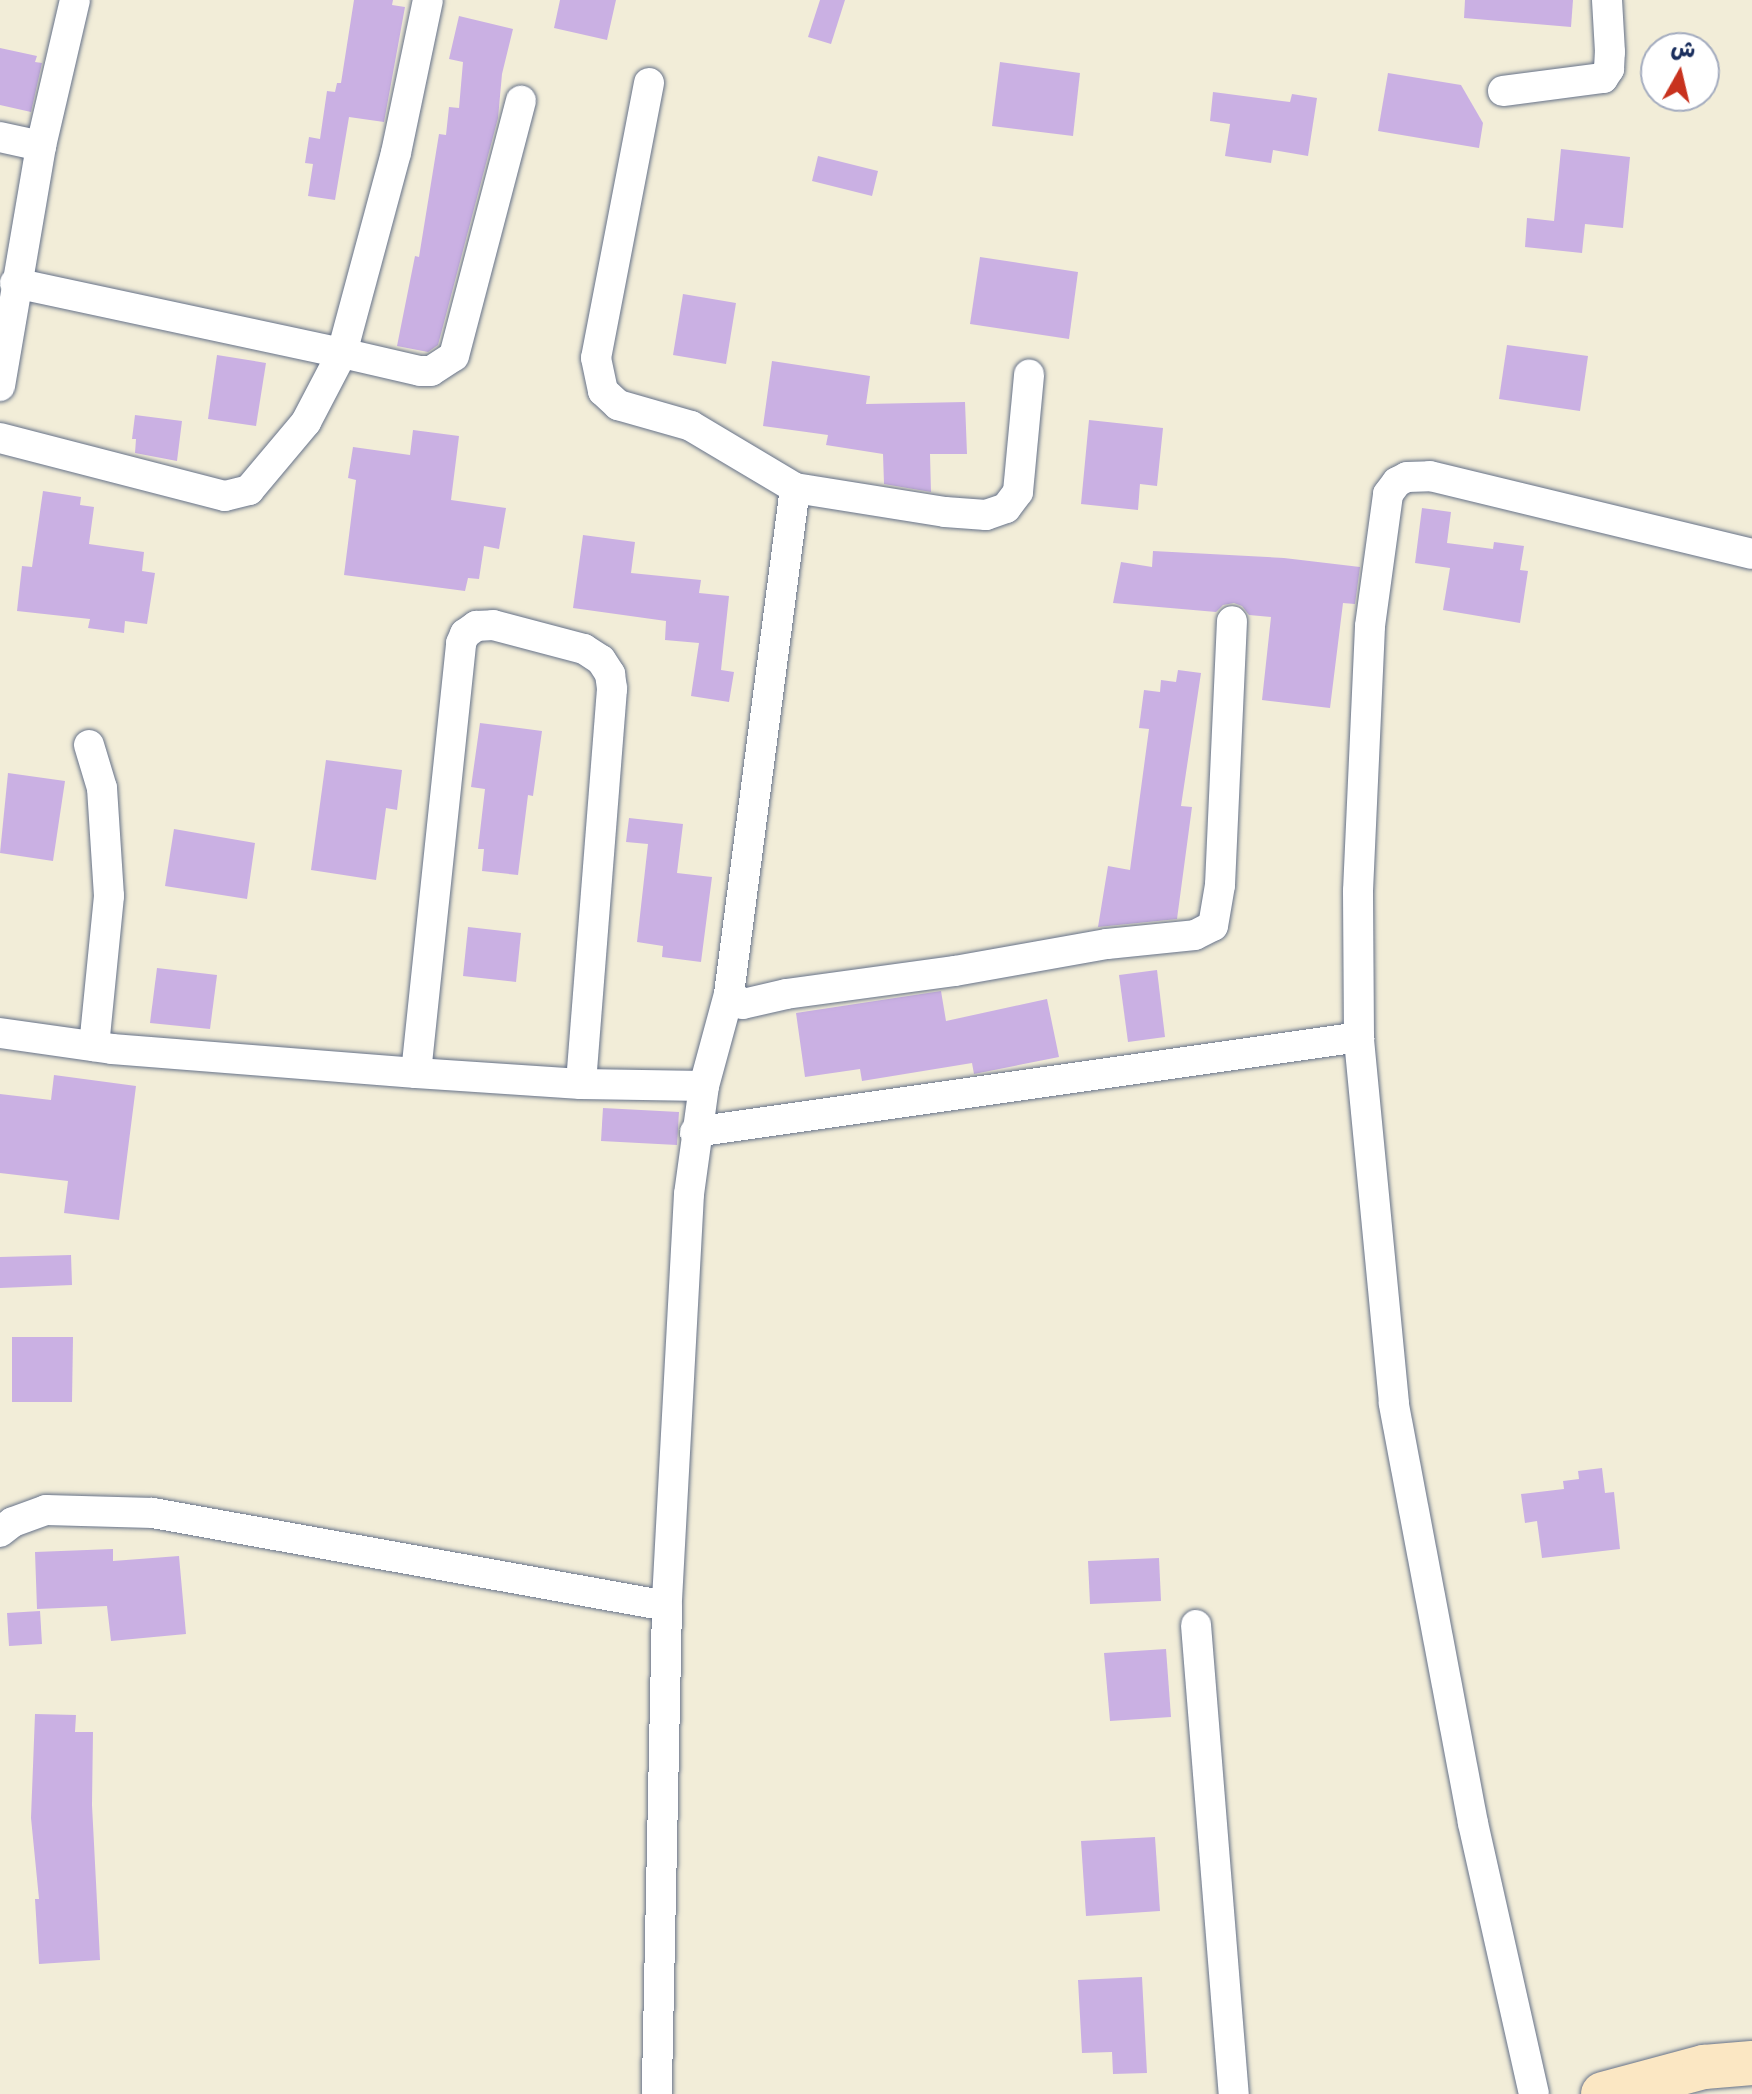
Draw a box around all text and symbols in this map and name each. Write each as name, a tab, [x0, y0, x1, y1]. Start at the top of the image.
north arrow	[1640, 32, 1720, 112]
text: ش	[1669, 35, 1697, 65]

